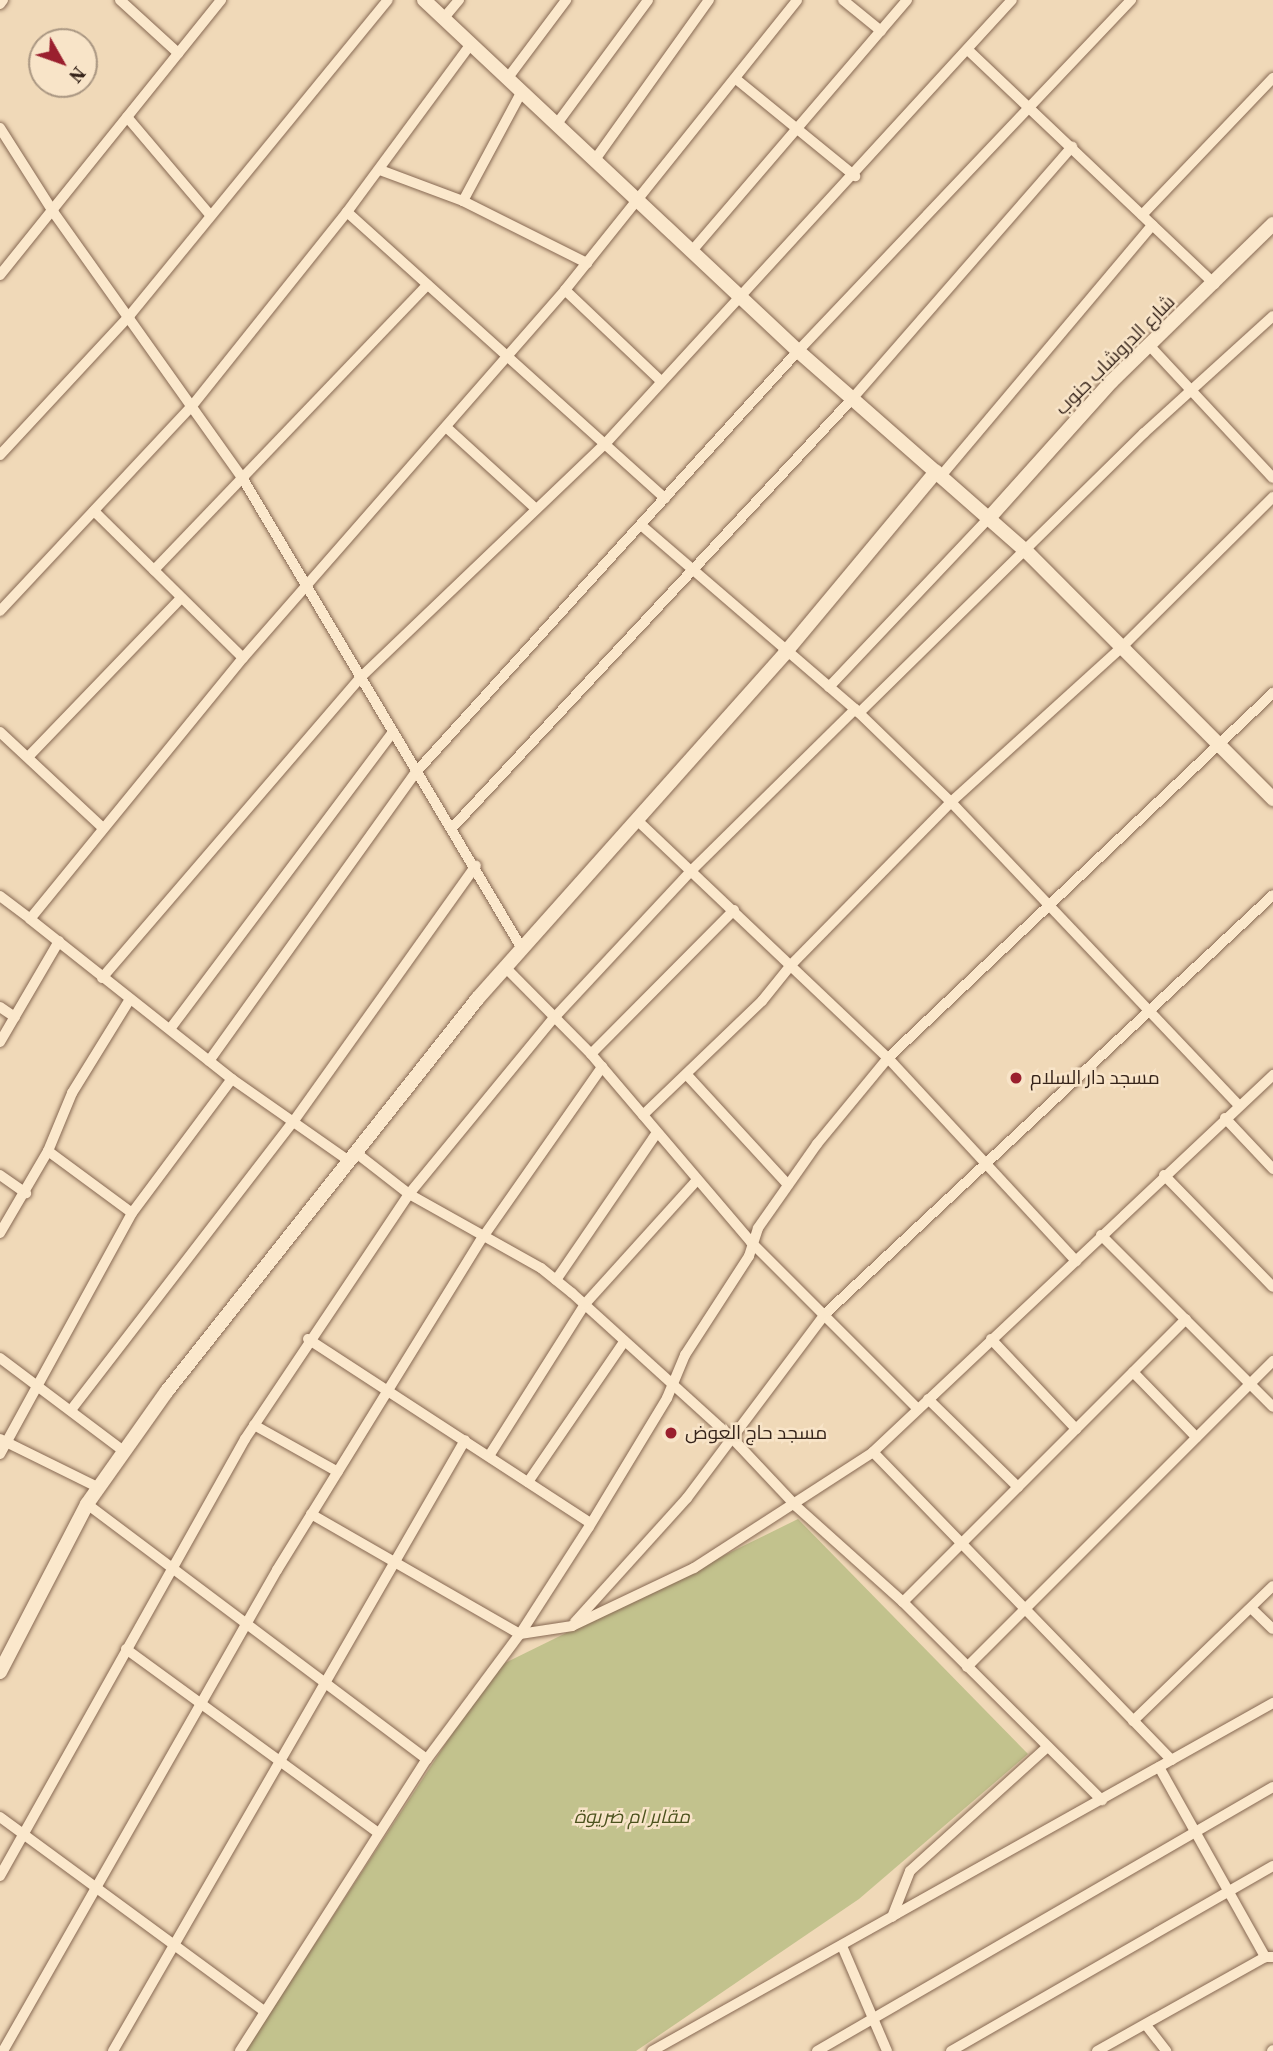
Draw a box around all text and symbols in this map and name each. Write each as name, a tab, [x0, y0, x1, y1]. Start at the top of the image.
north arrow	[28, 28, 98, 98]
text: N	[63, 62, 92, 89]
street label: شارع الدروشاب جنوب	[1050, 290, 1180, 420]
place label: مسجد دار السلام	[1030, 1067, 1160, 1089]
marker: مسجد دار السلام	[1008, 1070, 1024, 1086]
place label: مسجد حاج العوض	[685, 1422, 827, 1444]
marker: مسجد حاج العوض	[663, 1425, 679, 1441]
park label: مقابر ام ضريوة	[574, 1806, 690, 1828]

